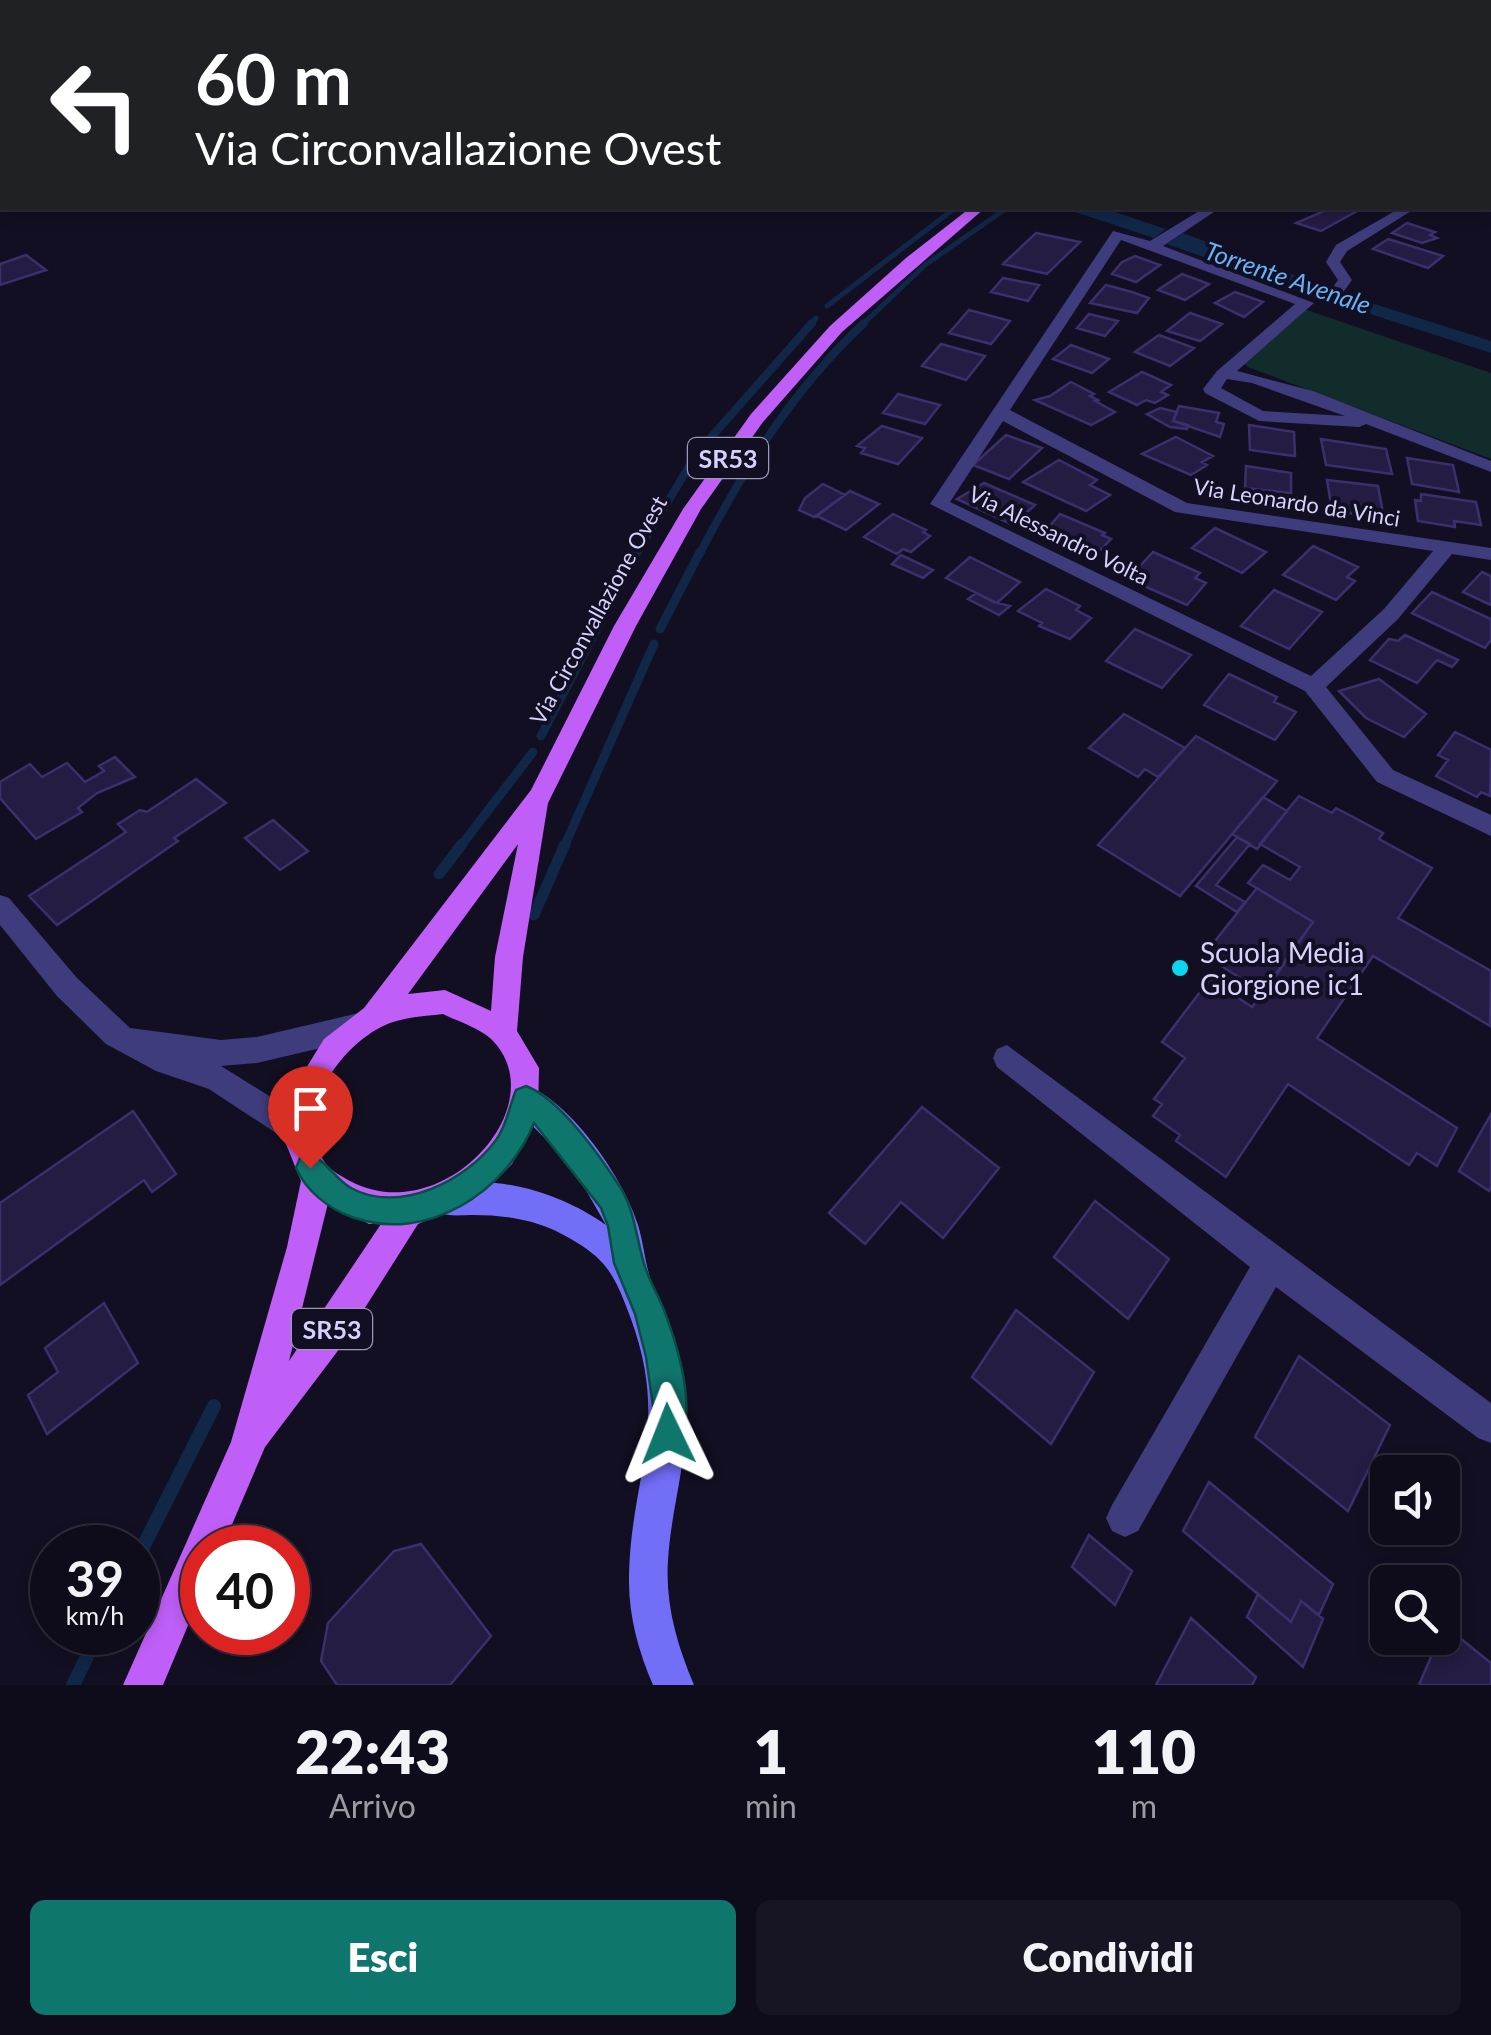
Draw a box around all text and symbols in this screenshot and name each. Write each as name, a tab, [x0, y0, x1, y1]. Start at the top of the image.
text: 60 m	[195, 36, 352, 120]
icon: left	[30, 40, 160, 170]
text: Via Circonvallazione Ovest	[195, 121, 721, 175]
water label: Torrente Avenale	[1201, 235, 1375, 319]
road number: SR53	[688, 438, 768, 478]
street label: Via Leonardo da Vinci	[1192, 472, 1402, 532]
street label: Via Alessandro Volta	[965, 480, 1153, 590]
street label: Via Circonvallazione Ovest	[524, 491, 672, 729]
place label: Scuola Media Giorgione ic1	[1200, 935, 1364, 1001]
marker: Scuola Media Giorgione ic1	[1169, 957, 1191, 979]
pin	[268, 1066, 353, 1169]
icon: arrive	[283, 1081, 338, 1136]
road number: SR53	[292, 1309, 372, 1349]
position arrow	[616, 1382, 720, 1486]
map controls	[1370, 1455, 1460, 1655]
button: sound	[1370, 1455, 1460, 1545]
speed limit sign: 40	[180, 1525, 310, 1655]
text: 39	[66, 1548, 124, 1608]
button: search	[1370, 1565, 1460, 1655]
text: km/h	[66, 1600, 124, 1630]
text: 22:43	[295, 1715, 450, 1787]
text: 1	[753, 1715, 788, 1787]
text: 110	[1092, 1715, 1196, 1787]
text: Arrivo	[329, 1786, 416, 1825]
text: min	[745, 1786, 797, 1825]
text: m	[1131, 1786, 1157, 1825]
button: Esci	[30, 1900, 736, 2015]
button: Condividi	[756, 1900, 1461, 2015]

